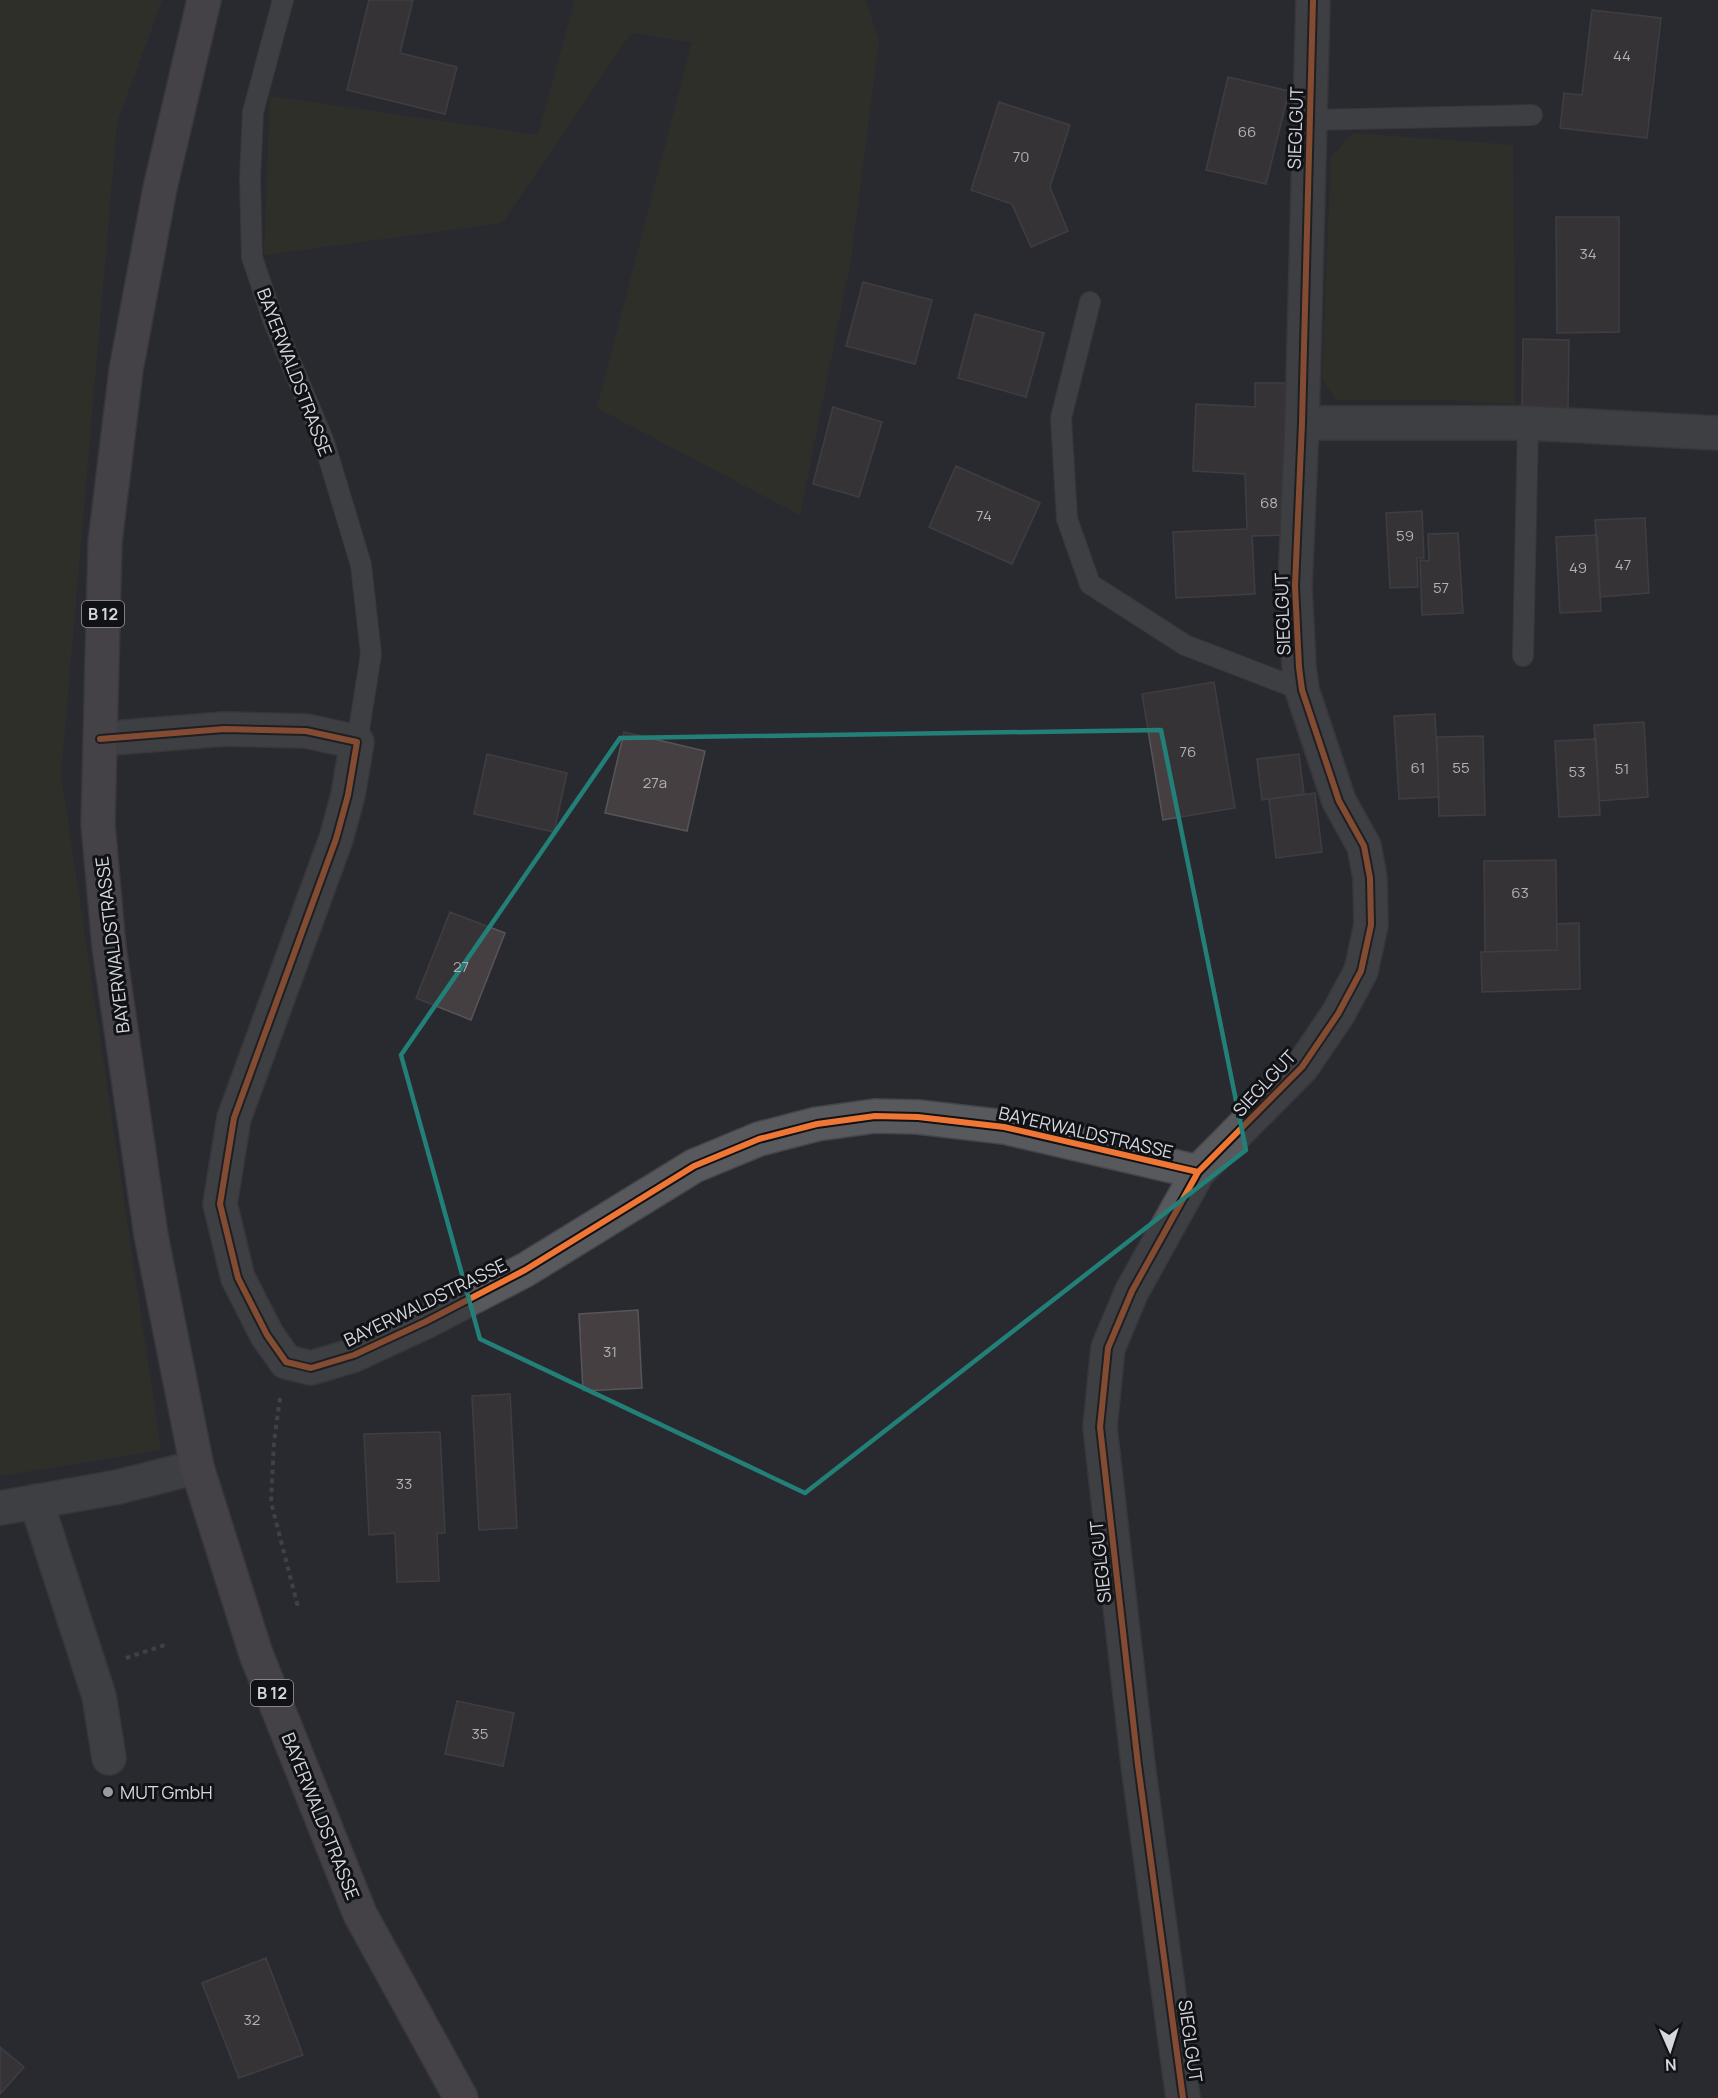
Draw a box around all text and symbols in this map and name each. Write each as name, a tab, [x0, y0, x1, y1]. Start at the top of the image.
house number: 44	[1613, 45, 1631, 66]
street label: SIEGLGUT	[1282, 86, 1308, 170]
house number: 66	[1238, 121, 1256, 142]
house number: 70	[1013, 146, 1029, 167]
house number: 34	[1579, 243, 1597, 264]
street label: BAYERWALDSTRASSE	[252, 285, 338, 459]
house number: 68	[1260, 492, 1278, 513]
house number: 74	[976, 505, 992, 526]
house number: 59	[1396, 525, 1414, 546]
house number: 47	[1615, 554, 1631, 575]
house number: 49	[1569, 557, 1587, 578]
street label: SIEGLGUT	[1269, 572, 1295, 656]
house number: 57	[1433, 577, 1449, 598]
road number: B 12	[82, 601, 124, 627]
house number: 76	[1180, 741, 1196, 762]
house number: 61	[1411, 757, 1425, 778]
house number: 55	[1452, 757, 1470, 778]
house number: 51	[1615, 758, 1629, 779]
house number: 53	[1569, 761, 1585, 782]
house number: 27a	[643, 772, 667, 793]
street label: BAYERWALDSTRASSE	[89, 855, 135, 1035]
house number: 63	[1511, 882, 1529, 903]
house number: 27	[453, 956, 469, 977]
street label: SIEGLGUT	[1227, 1044, 1301, 1121]
street label: BAYERWALDSTRASSE	[996, 1100, 1176, 1164]
street label: BAYERWALDSTRASSE	[340, 1252, 510, 1352]
house number: 31	[603, 1341, 617, 1362]
house number: 33	[396, 1473, 412, 1494]
street label: SIEGLGUT	[1084, 1519, 1116, 1604]
road number: B 12	[251, 1680, 293, 1706]
house number: 35	[472, 1723, 488, 1744]
street label: BAYERWALDSTRASSE	[276, 1729, 366, 1903]
place label: MUT GmbH	[120, 1780, 213, 1804]
marker: MUT GmbH	[101, 1785, 115, 1799]
street label: SIEGLGUT	[1173, 1998, 1209, 2084]
house number: 32	[244, 2009, 260, 2030]
north arrow	[1640, 2020, 1700, 2080]
text: N	[1664, 2054, 1677, 2076]

